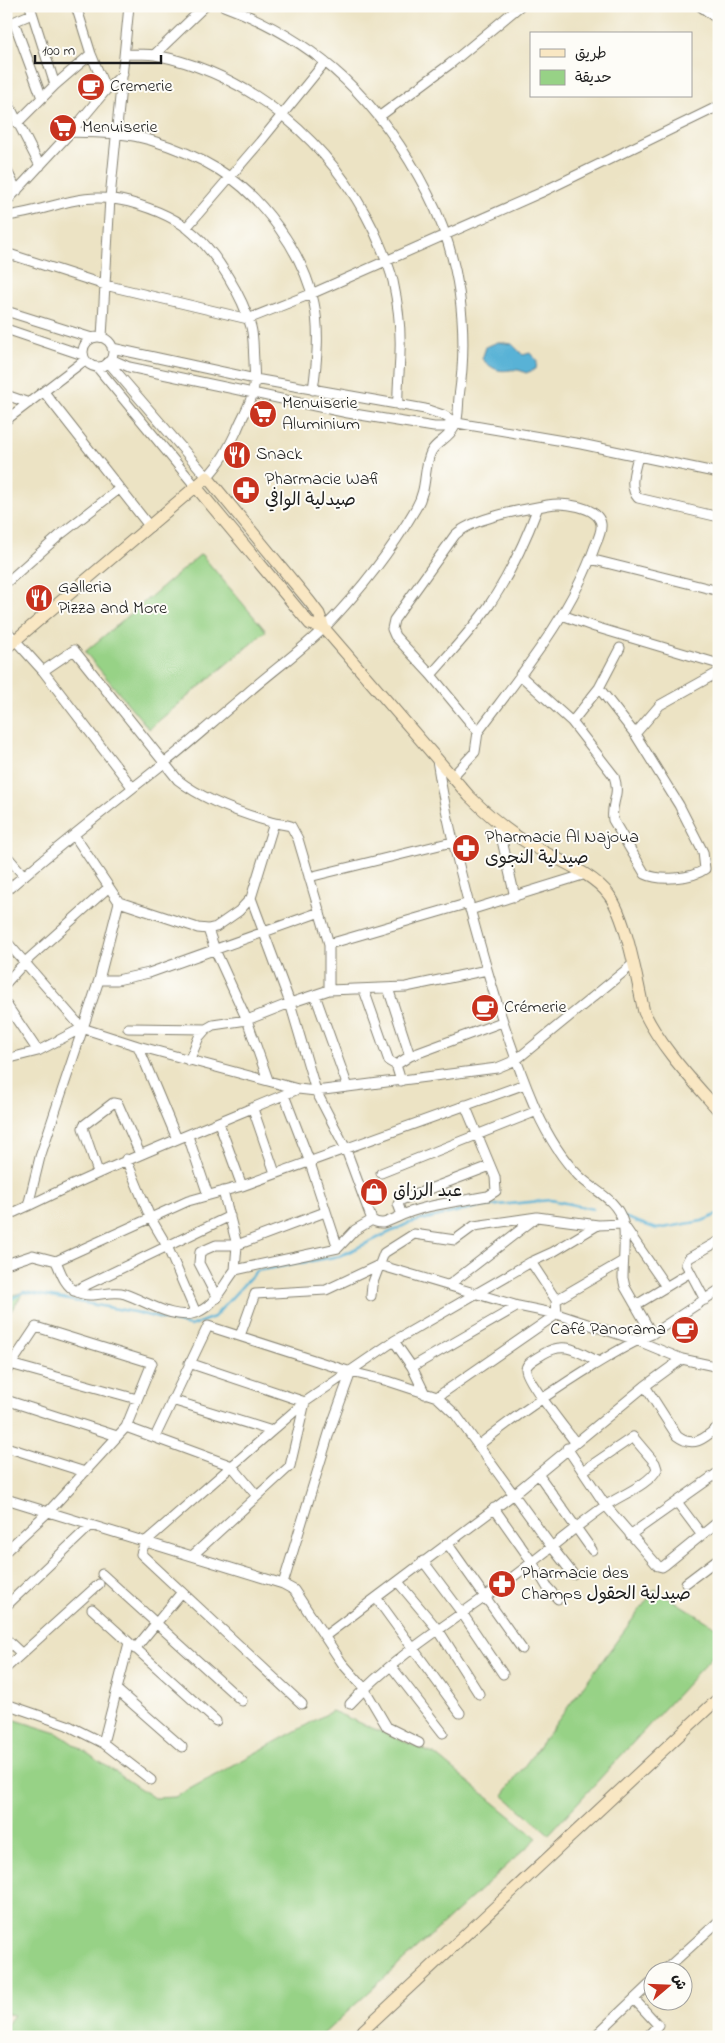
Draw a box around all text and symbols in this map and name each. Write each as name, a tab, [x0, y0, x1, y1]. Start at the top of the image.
scale bar	[35, 32, 161, 64]
legend	[530, 32, 692, 98]
text: 100 m	[42, 40, 75, 62]
text: طريق	[575, 43, 607, 65]
text: حديقة	[575, 67, 612, 89]
cafe icon: Cremerie	[76, 72, 106, 102]
place label: Cremerie	[110, 74, 173, 100]
supermarket icon: Menuiserie	[48, 113, 78, 143]
place label: Menuiserie	[82, 115, 158, 141]
place label: Menuiserie Aluminium	[282, 391, 360, 438]
supermarket icon: Menuiserie Aluminium	[248, 399, 278, 429]
restaurant icon: Snack	[222, 440, 252, 470]
place label: Snack	[256, 442, 302, 468]
place label: Pharmacie Wafi صيدلية الوافي	[265, 467, 381, 514]
pharmacy icon: Pharmacie Wafi صيدلية الوافي	[231, 475, 261, 505]
place label: Galleria Pizza and More	[58, 575, 168, 622]
restaurant icon: Galleria Pizza and More	[24, 583, 54, 613]
place label: Pharmacie Al Najoua صيدلية النجوى	[485, 825, 639, 872]
pharmacy icon: Pharmacie Al Najoua صيدلية النجوى	[451, 833, 481, 863]
cafe icon: Crémerie	[470, 993, 500, 1023]
place label: Crémerie	[504, 995, 567, 1021]
shop icon: عبد الرزاق	[359, 1177, 389, 1207]
place label: عبد الرزاق	[393, 1179, 462, 1205]
cafe icon: Café Panorama	[670, 1315, 700, 1345]
place label: Café Panorama	[550, 1317, 666, 1343]
place label: Pharmacie des Champs صيدلية الحقول	[521, 1561, 691, 1608]
pharmacy icon: Pharmacie des Champs صيدلية الحقول	[487, 1569, 517, 1599]
north arrow	[642, 1960, 692, 2010]
text: ش	[666, 1972, 691, 1993]

